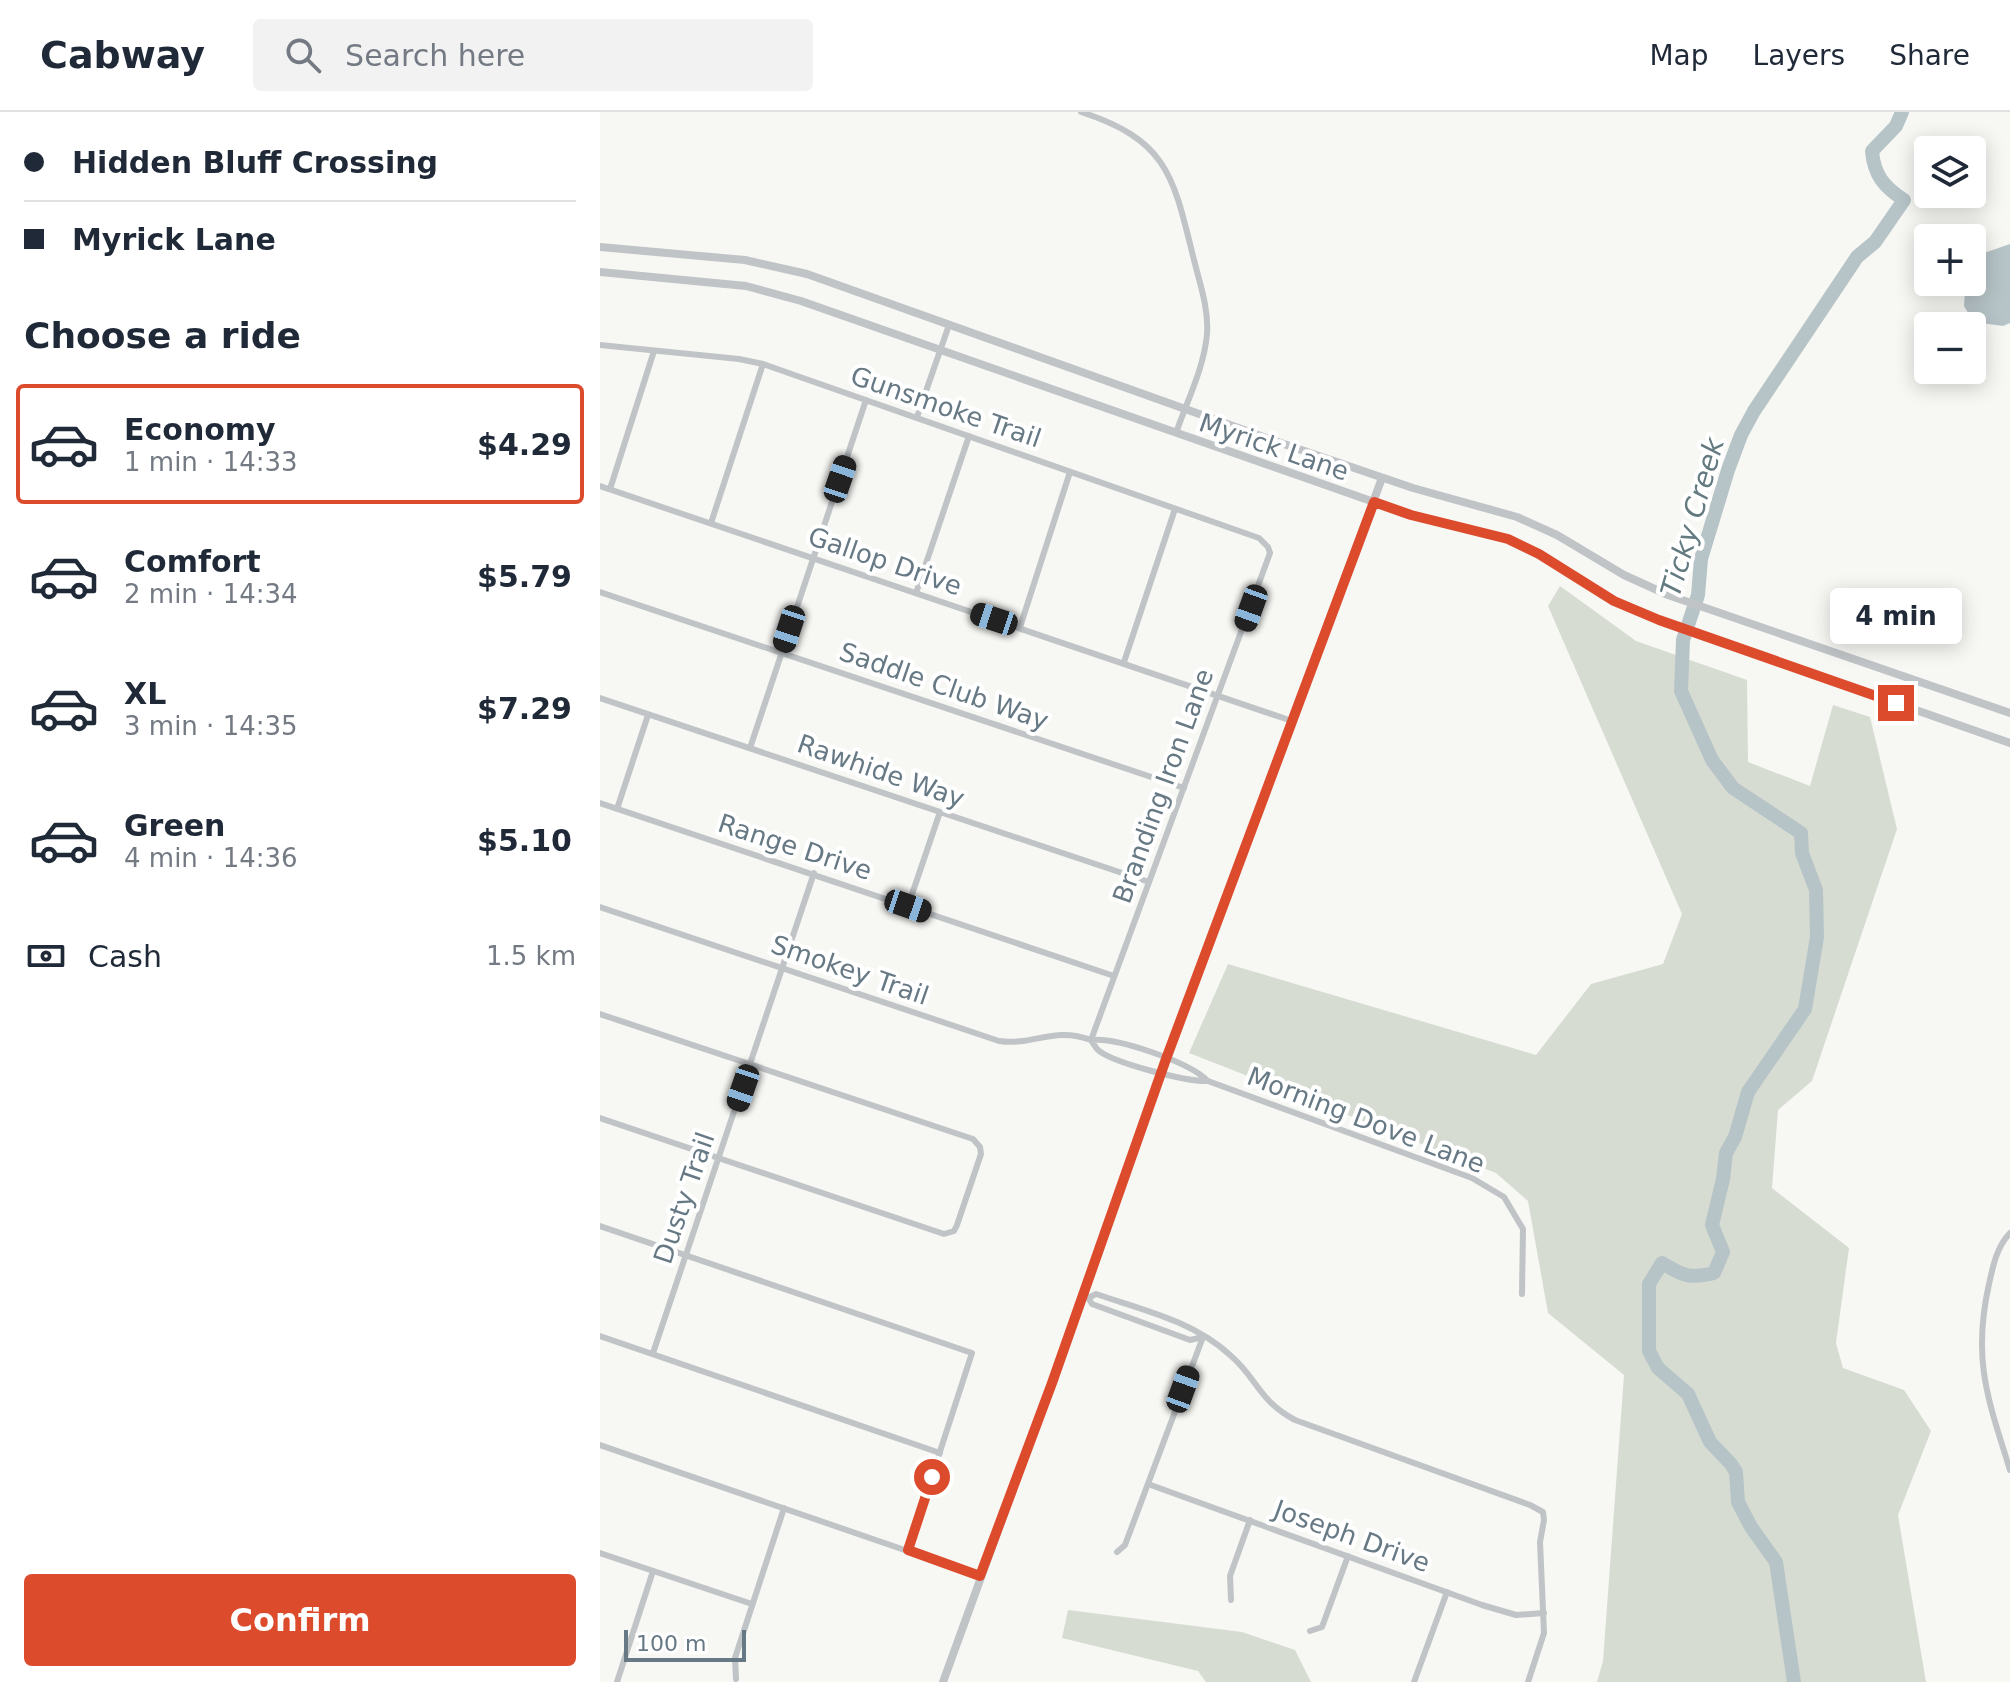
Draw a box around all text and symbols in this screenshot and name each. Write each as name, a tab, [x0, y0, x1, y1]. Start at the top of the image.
search box	[253, 19, 813, 91]
text: Cabway	[40, 33, 205, 77]
icon: search	[281, 33, 325, 77]
text: Search here	[345, 38, 525, 73]
text: Map	[1649, 39, 1709, 72]
text: Layers	[1753, 39, 1845, 72]
text: Share	[1889, 39, 1970, 72]
map controls	[1914, 136, 1986, 384]
button: layers	[1914, 136, 1986, 208]
text: Hidden Bluff Crossing	[72, 145, 438, 180]
text: Myrick Lane	[72, 222, 276, 257]
button: +	[1914, 224, 1986, 296]
button: −	[1914, 312, 1986, 384]
text: Choose a ride	[24, 315, 301, 356]
street label: Gunsmoke Trail	[847, 360, 1045, 454]
street label: Myrick Lane	[1195, 407, 1353, 487]
icon: car	[28, 408, 100, 480]
text: Economy	[124, 412, 276, 447]
text: $4.29	[477, 427, 572, 462]
water label: Ticky Creek	[1654, 432, 1731, 600]
text: 1 min · 14:33	[124, 447, 298, 477]
car	[821, 452, 859, 506]
street label: Gallop Drive	[804, 521, 966, 601]
icon: car	[28, 540, 100, 612]
text: Comfort	[124, 544, 261, 579]
text: $5.79	[477, 559, 572, 594]
text: 2 min · 14:34	[124, 579, 298, 609]
car	[1232, 581, 1270, 635]
callout: 4 min	[1830, 587, 1962, 643]
car	[967, 600, 1021, 638]
text: 4 min	[1855, 601, 1937, 631]
car	[770, 602, 808, 656]
street label: Saddle Club Way	[836, 636, 1052, 736]
street label: Branding Iron Lane	[1107, 665, 1219, 907]
icon: car	[28, 672, 100, 744]
text: XL	[124, 676, 166, 711]
route end	[1878, 685, 1914, 721]
text: $7.29	[477, 691, 572, 726]
text: 3 min · 14:35	[124, 711, 298, 741]
street label: Rawhide Way	[794, 728, 968, 814]
icon: car	[28, 804, 100, 876]
text: Green	[124, 808, 225, 843]
street label: Range Drive	[714, 808, 876, 886]
text: $5.10	[477, 823, 572, 858]
text: 4 min · 14:36	[124, 843, 298, 873]
car	[881, 887, 935, 925]
street label: Smokey Trail	[767, 929, 933, 1011]
icon: cash	[24, 934, 68, 978]
text: Cash	[88, 939, 162, 974]
text: 1.5 km	[486, 941, 576, 971]
car	[724, 1061, 762, 1115]
street label: Morning Dove Lane	[1243, 1061, 1489, 1179]
street label: Dusty Trail	[648, 1128, 720, 1268]
car	[1164, 1362, 1202, 1416]
route start	[914, 1459, 950, 1495]
street label: Joseph Drive	[1268, 1493, 1434, 1578]
button: Confirm	[24, 1574, 576, 1666]
scale bar	[624, 1626, 746, 1662]
text: 100 m	[636, 1631, 706, 1656]

